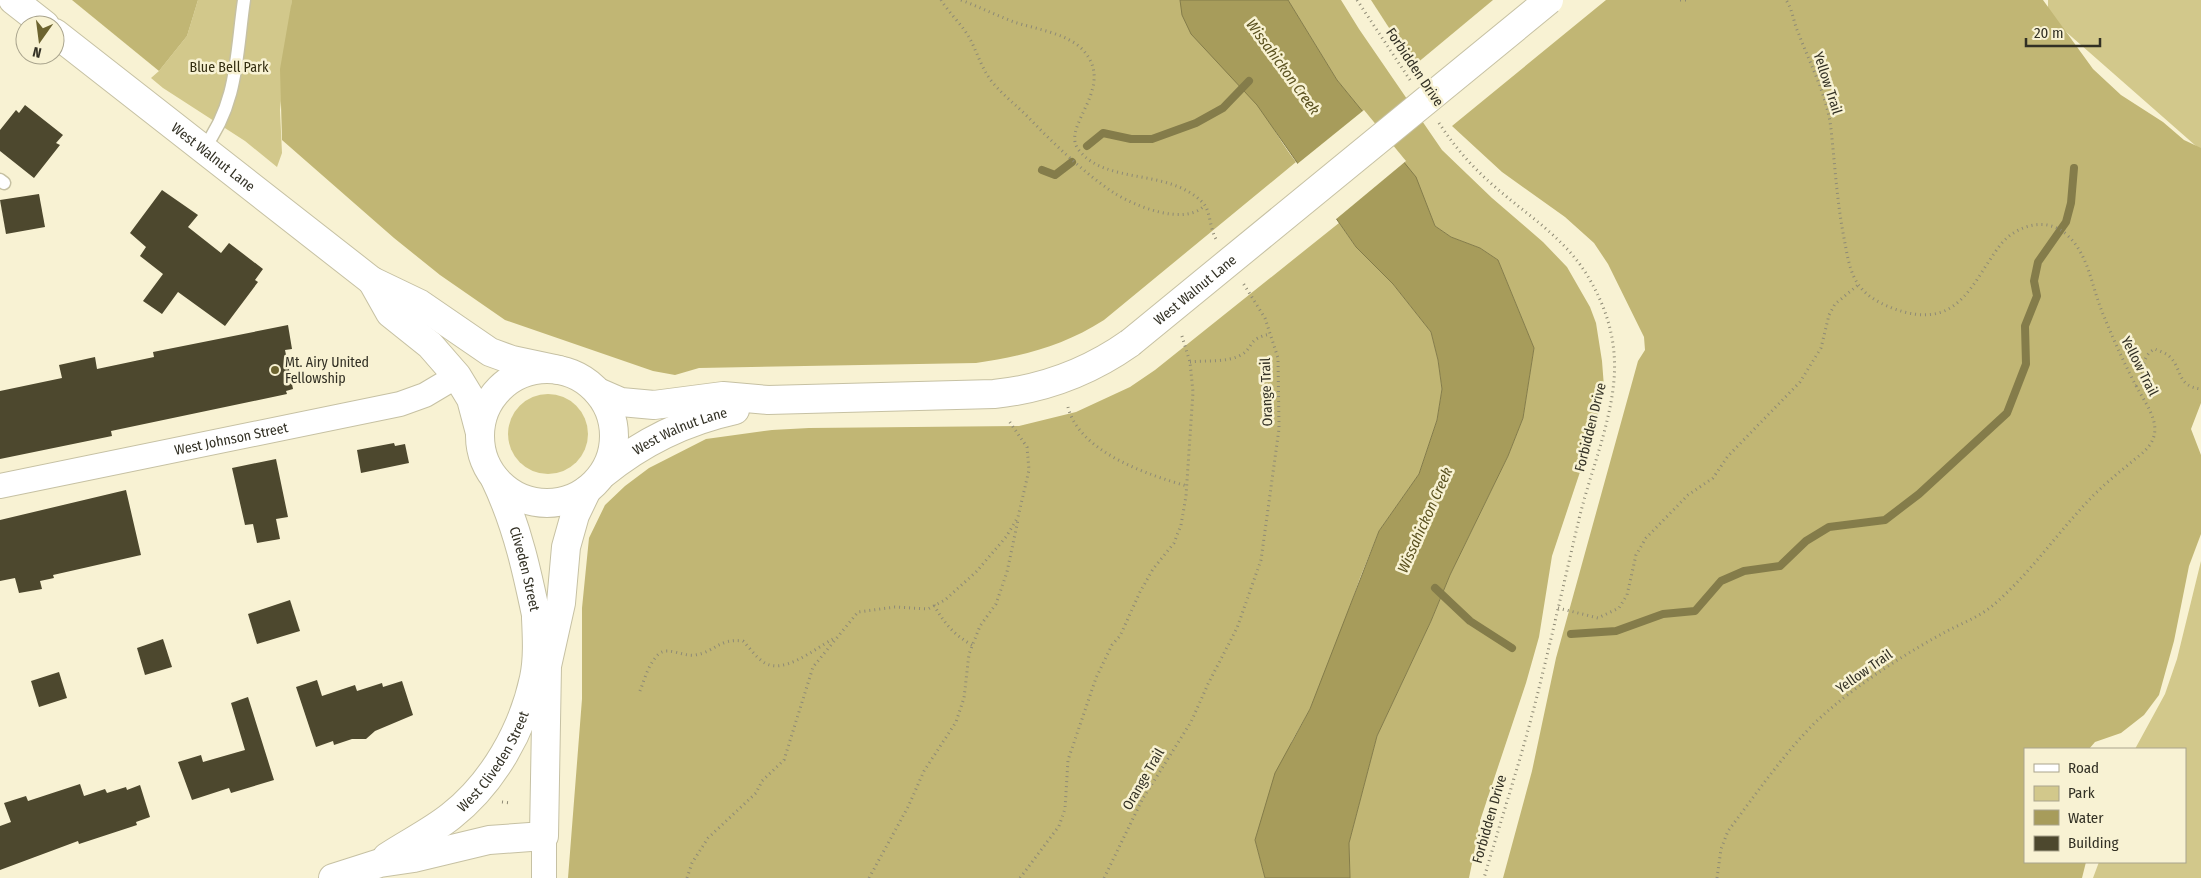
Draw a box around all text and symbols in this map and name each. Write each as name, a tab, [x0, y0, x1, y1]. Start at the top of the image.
north arrow	[15, 15, 65, 65]
scale bar	[2026, 15, 2100, 47]
water label: Wissahickon Creek	[1242, 16, 1324, 119]
text: 20 m	[2034, 24, 2064, 42]
street label: Forbidden Drive	[1382, 25, 1447, 110]
text: N	[31, 43, 43, 61]
street label: Yellow Trail	[1809, 50, 1846, 117]
park label: Blue Bell Park	[189, 59, 269, 76]
street label: West Walnut Lane	[168, 119, 258, 195]
street label: West Walnut Lane	[1151, 251, 1240, 329]
street label: Yellow Trail	[2117, 333, 2162, 399]
place label: Mt. Airy United Fellowship	[285, 354, 369, 387]
street label: Orange Trail	[1257, 357, 1276, 427]
marker: Mt. Airy United Fellowship	[269, 364, 281, 376]
street label: Forbidden Drive	[1571, 381, 1610, 473]
street label: West Walnut Lane	[630, 404, 729, 459]
street label: West Johnson Street	[173, 419, 290, 459]
water label: Wissahickon Creek	[1394, 464, 1457, 576]
street label: Cliveden Street	[505, 524, 543, 613]
street label: Yellow Trail	[1833, 646, 1896, 697]
street label: West Cliveden Street	[454, 708, 533, 816]
street label: Orange Trail	[1119, 745, 1168, 813]
legend	[2024, 748, 2186, 863]
text: Road	[2068, 759, 2099, 777]
street label: Forbidden Drive	[1469, 773, 1510, 865]
text: Park	[2068, 784, 2095, 802]
text: Water	[2068, 809, 2104, 827]
text: Building	[2068, 834, 2119, 852]

